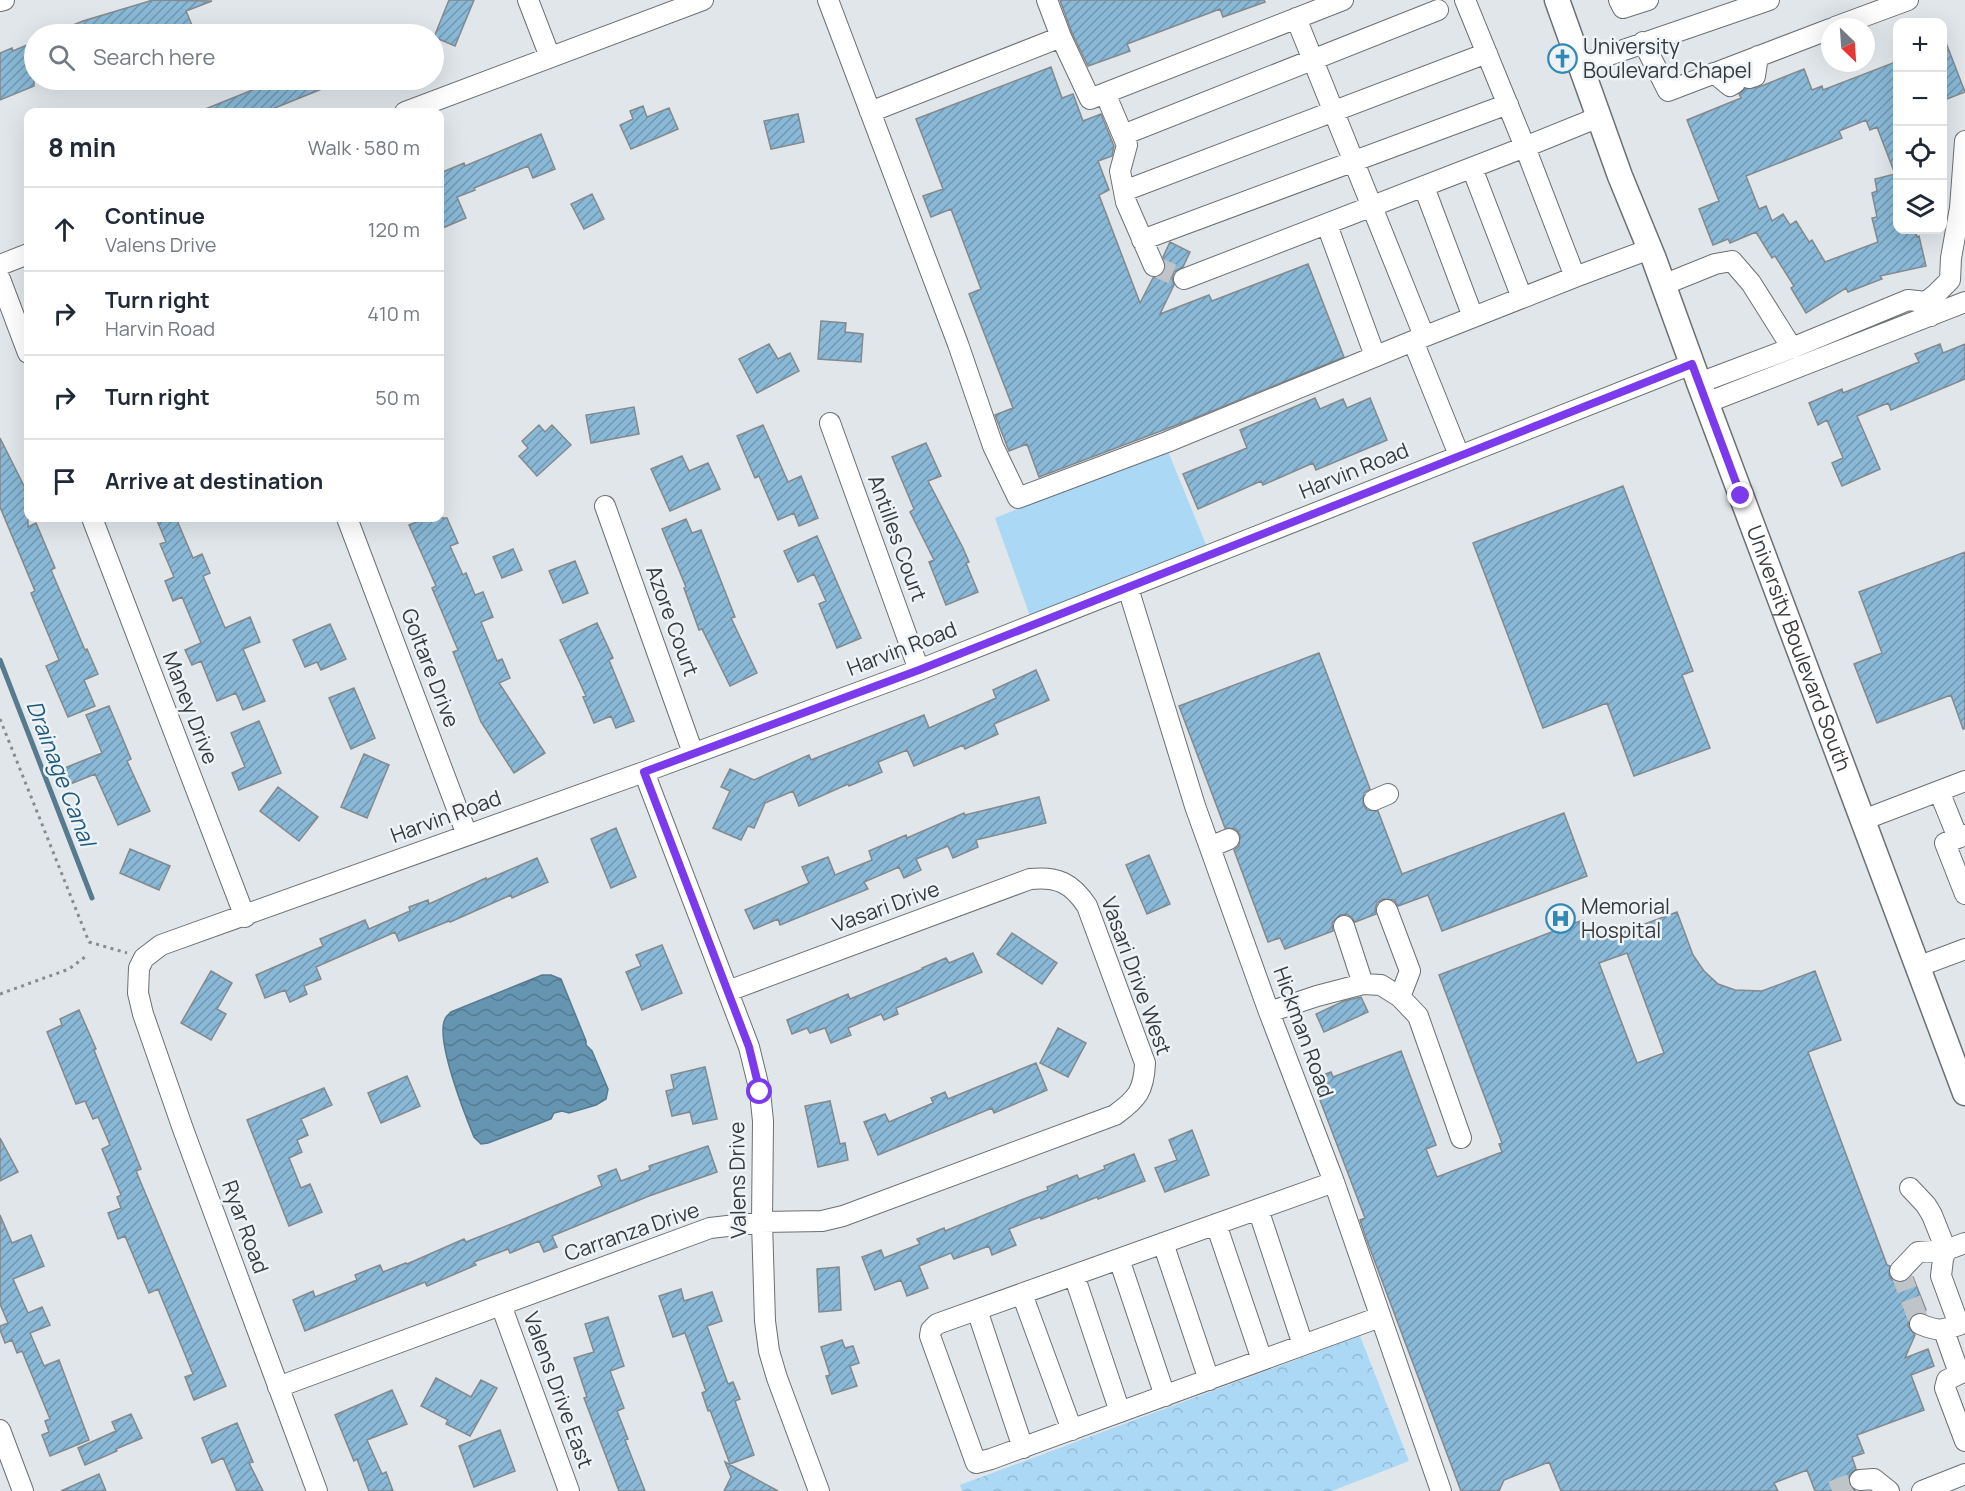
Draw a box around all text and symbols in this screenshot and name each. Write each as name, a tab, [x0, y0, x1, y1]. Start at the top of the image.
north arrow	[1821, 18, 1875, 72]
map controls	[1893, 18, 1947, 234]
button: +	[1893, 18, 1947, 72]
search box	[24, 24, 444, 90]
place label: University Boulevard Chapel	[1583, 32, 1752, 84]
icon: search	[45, 41, 78, 74]
text: Search here	[93, 42, 215, 72]
church icon: University Boulevard Chapel	[1546, 43, 1578, 75]
button: −	[1893, 72, 1947, 126]
button: locate	[1893, 126, 1947, 180]
text: 8 min	[48, 129, 116, 165]
text: Walk · 580 m	[308, 134, 420, 161]
button: layers	[1893, 180, 1947, 234]
text: Continue	[105, 201, 205, 231]
icon: ahead	[48, 213, 81, 246]
text: 120 m	[368, 216, 420, 243]
text: Valens Drive	[105, 231, 216, 258]
text: Turn right	[105, 285, 210, 315]
icon: right	[48, 297, 81, 330]
text: 410 m	[367, 300, 420, 327]
text: Harvin Road	[105, 315, 215, 342]
icon: right	[48, 381, 81, 414]
text: Turn right	[105, 382, 210, 412]
text: 50 m	[375, 384, 420, 411]
street label: Harvin Road	[1295, 435, 1412, 505]
icon: arrive	[48, 465, 81, 498]
text: Arrive at destination	[105, 466, 323, 496]
street label: Antilles Court	[862, 471, 934, 605]
route end	[1727, 482, 1753, 508]
street label: University Boulevard South	[1741, 521, 1858, 775]
street label: Azore Court	[640, 561, 706, 680]
street label: Goltare Drive	[395, 604, 466, 731]
street label: Harvin Road	[843, 614, 961, 682]
street label: Maney Drive	[157, 647, 225, 768]
water label: Drainage Canal	[19, 696, 104, 853]
street label: Harvin Road	[387, 783, 505, 849]
street label: Vasari Drive	[828, 874, 943, 938]
place label: Memorial Hospital	[1581, 892, 1670, 944]
street label: Vasari Drive West	[1095, 893, 1179, 1059]
hospital icon: Memorial Hospital	[1544, 903, 1576, 935]
street label: Hickman Road	[1267, 962, 1341, 1101]
route start	[746, 1078, 772, 1104]
street label: Valens Drive	[722, 1121, 752, 1239]
street label: Ryar Road	[216, 1176, 276, 1277]
street label: Carranza Drive	[560, 1195, 703, 1267]
street label: Valens Drive East	[518, 1308, 600, 1472]

